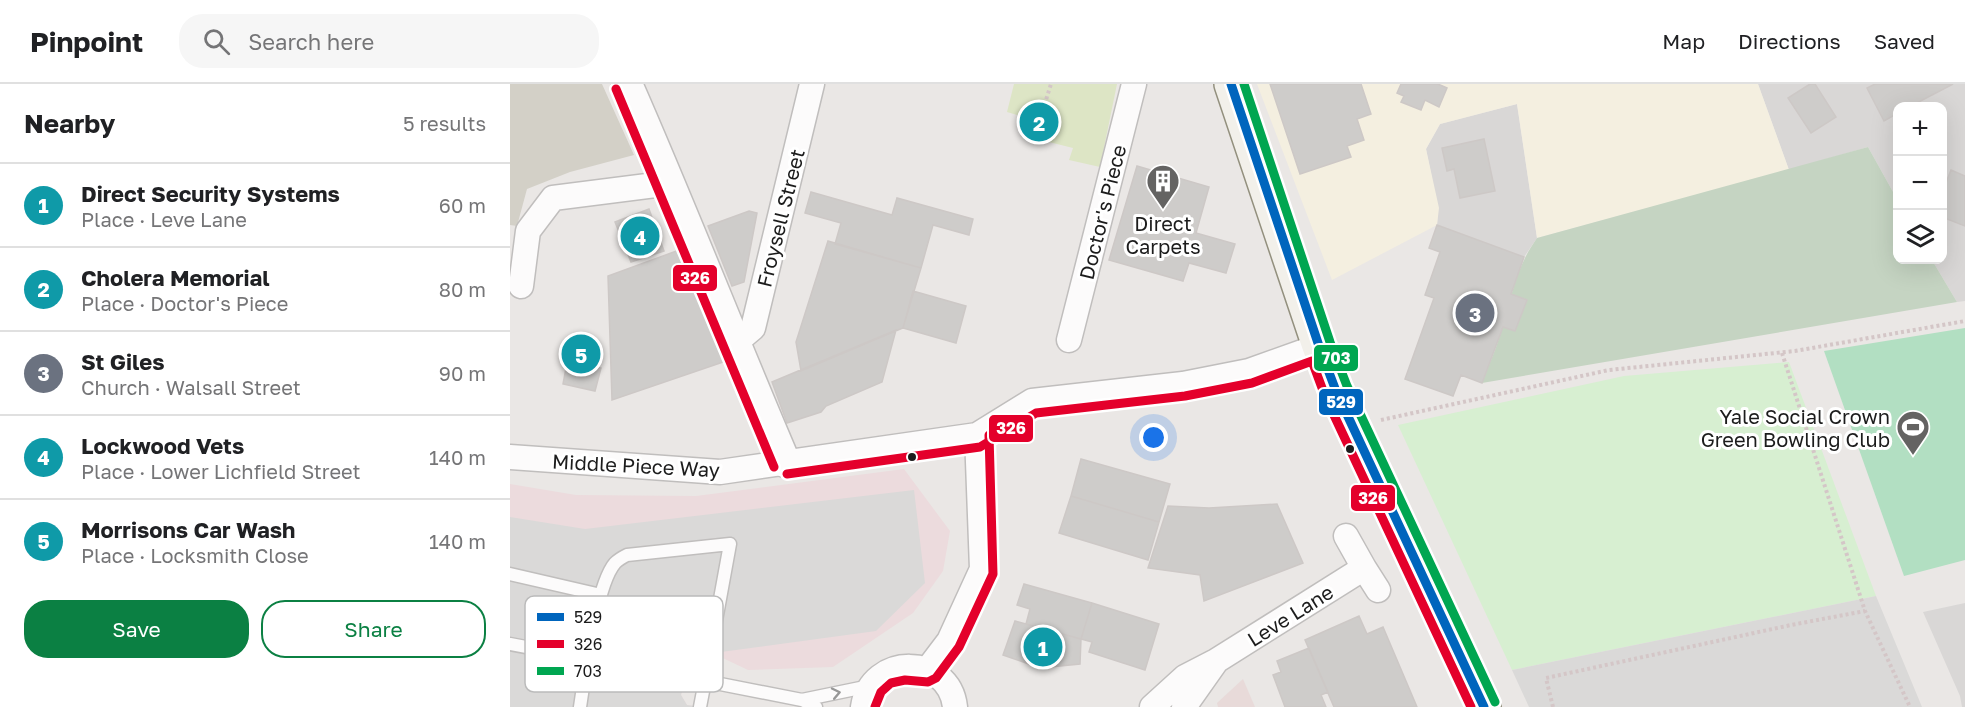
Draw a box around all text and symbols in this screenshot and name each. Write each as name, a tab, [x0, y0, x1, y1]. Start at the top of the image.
search box	[179, 14, 599, 68]
text: Pinpoint	[30, 25, 143, 58]
icon: search	[200, 25, 233, 58]
text: Search here	[248, 28, 374, 55]
text: Map	[1662, 28, 1705, 54]
text: Directions	[1738, 28, 1841, 54]
text: Saved	[1874, 28, 1935, 54]
pin: 2	[1020, 99, 1058, 144]
map controls	[1893, 102, 1947, 264]
button: +	[1893, 102, 1947, 156]
text: Nearby	[24, 108, 115, 139]
text: 5 results	[403, 111, 486, 135]
street label: Doctor's Piece	[1074, 142, 1130, 282]
street label: Froysell Street	[751, 146, 809, 290]
button: −	[1893, 156, 1947, 210]
building icon: Direct Carpets	[1145, 163, 1181, 210]
text: Direct Security Systems	[81, 180, 340, 207]
text: 1	[38, 193, 49, 217]
text: 60 m	[439, 193, 486, 217]
text: Place · Leve Lane	[81, 207, 247, 231]
button: layers	[1893, 210, 1947, 264]
place label: Direct Carpets	[1125, 211, 1201, 258]
pin: 4	[620, 214, 660, 258]
text: Cholera Memorial	[81, 264, 270, 291]
line badge: 326	[672, 264, 718, 292]
text: 326	[680, 268, 710, 288]
text: 2	[37, 277, 50, 301]
text: 80 m	[439, 277, 486, 301]
pin: 3	[1456, 290, 1494, 336]
text: Place · Doctor's Piece	[81, 291, 288, 315]
pin: 5	[562, 332, 600, 376]
line badge: 703	[1313, 344, 1359, 372]
text: St Giles	[81, 348, 165, 375]
text: 703	[1322, 348, 1351, 368]
text: 3	[37, 361, 50, 385]
text: 90 m	[439, 361, 486, 385]
text: Church · Walsall Street	[81, 375, 301, 399]
line badge: 529	[1318, 388, 1364, 416]
text: 529	[1326, 392, 1356, 412]
place label: Yale Social Crown Green Bowling Club	[1701, 404, 1890, 451]
sports icon: Yale Social Crown Green Bowling Club	[1895, 409, 1931, 456]
line badge: 326	[988, 414, 1034, 443]
text: 326	[996, 418, 1026, 438]
your location	[1139, 423, 1168, 452]
text: Lockwood Vets	[81, 432, 244, 459]
unlabelled marker	[1344, 443, 1356, 455]
text: 4	[37, 445, 50, 469]
text: 140 m	[429, 445, 486, 469]
street label: Middle Piece Way	[551, 449, 721, 481]
unlabelled marker	[906, 451, 918, 463]
text: Place · Lower Lichfield Street	[81, 459, 361, 483]
line badge: 326	[1350, 484, 1396, 512]
text: 326	[1358, 488, 1388, 508]
text: Morrisons Car Wash	[81, 516, 295, 543]
text: 5	[37, 529, 50, 553]
text: 140 m	[429, 529, 486, 553]
text: Place · Locksmith Close	[81, 543, 309, 567]
street label: Leve Lane	[1243, 579, 1337, 651]
legend	[525, 596, 723, 692]
button: Save	[24, 600, 249, 658]
button: Share	[261, 600, 486, 658]
text: 529	[574, 607, 602, 627]
pin: 1	[1024, 624, 1062, 670]
text: 326	[574, 634, 602, 654]
text: 703	[574, 661, 602, 681]
one-way arrow	[831, 687, 841, 700]

